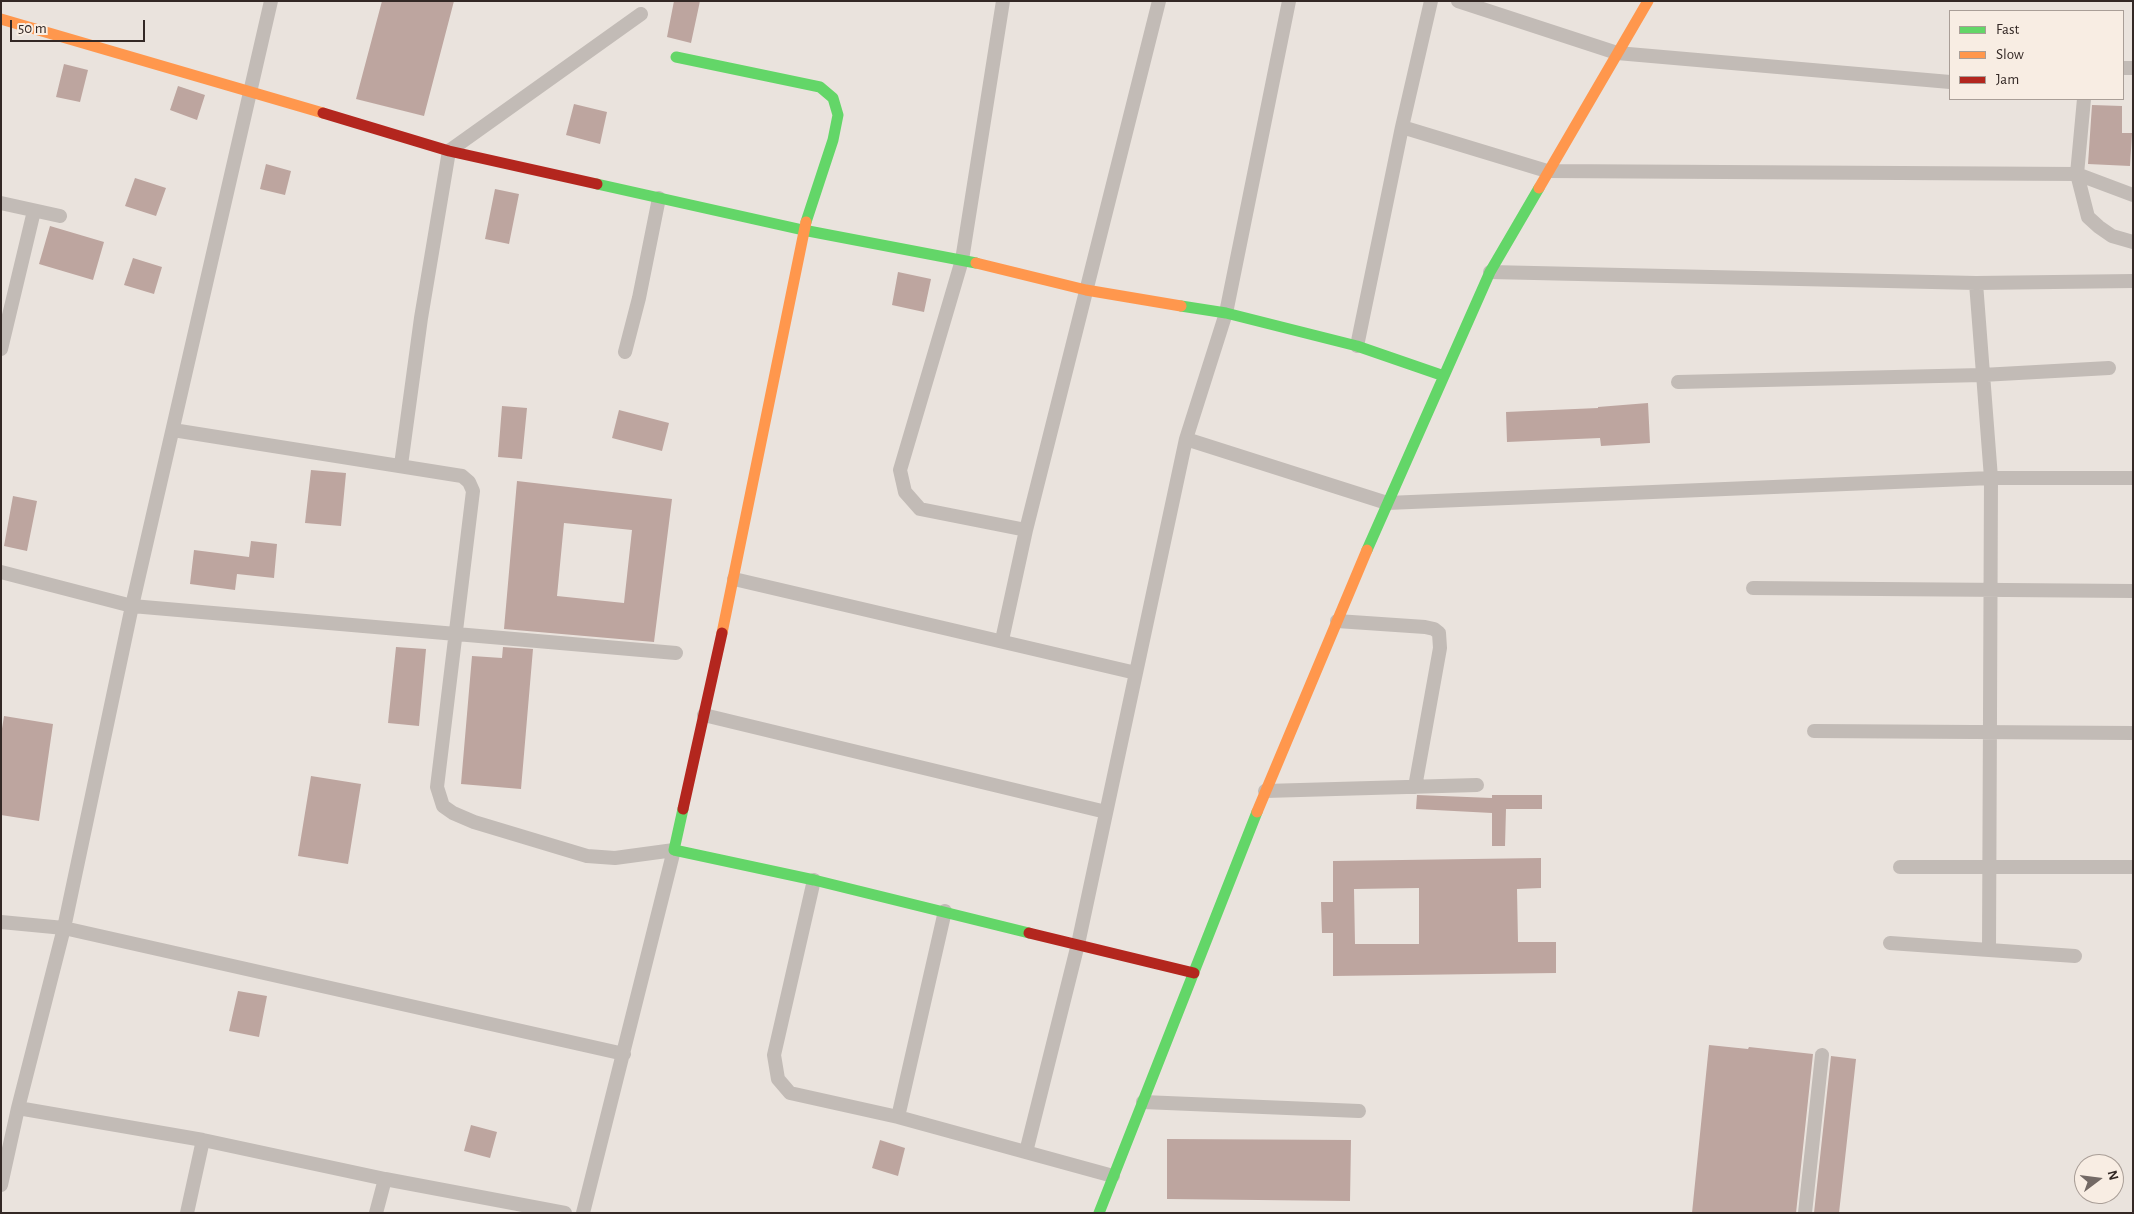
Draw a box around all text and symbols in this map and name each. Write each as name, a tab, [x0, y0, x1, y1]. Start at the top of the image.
scale bar	[12, 10, 148, 42]
legend	[1949, 10, 2124, 100]
text: 50 m	[18, 21, 47, 36]
text: Fast	[1996, 22, 2019, 37]
text: Slow	[1996, 47, 2024, 62]
text: Jam	[1996, 72, 2019, 87]
north arrow	[2074, 1154, 2124, 1204]
text: N	[2104, 1169, 2121, 1182]

